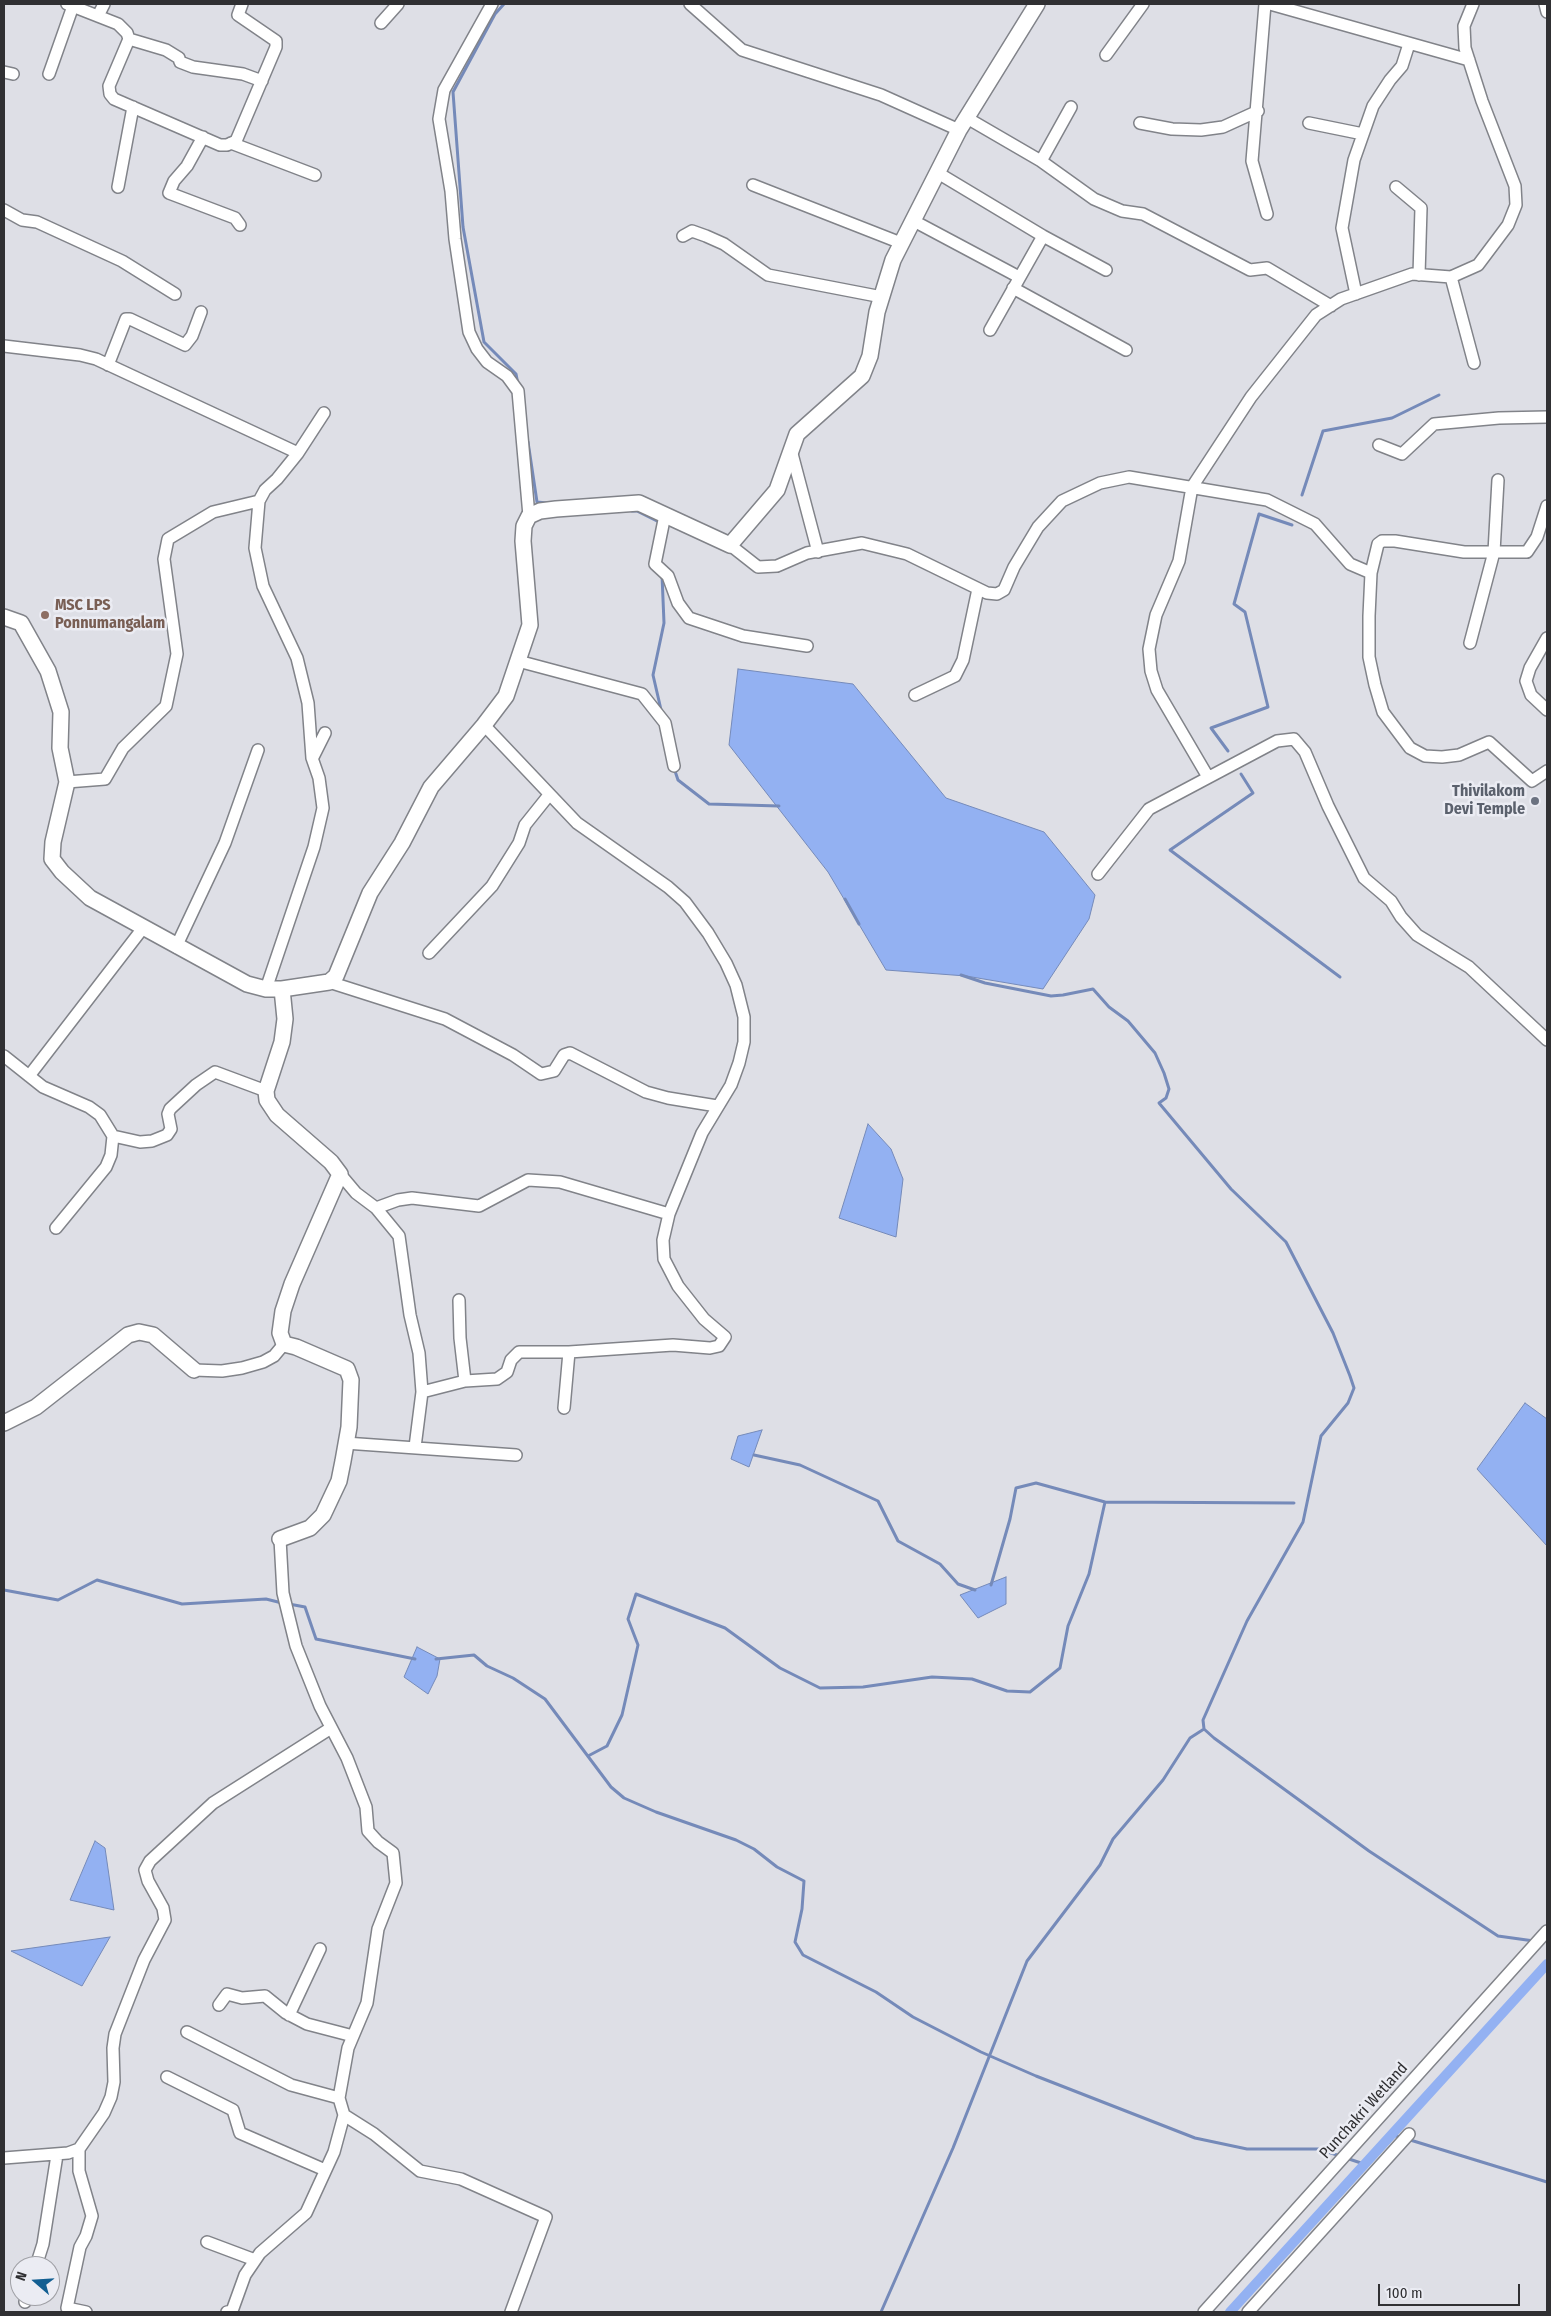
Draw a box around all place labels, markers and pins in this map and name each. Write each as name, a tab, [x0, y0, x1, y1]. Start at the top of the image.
place label: MSC LPS Ponnumangalam	[55, 596, 165, 634]
marker: MSC LPS Ponnumangalam	[39, 609, 51, 621]
place label: Thivilakom Devi Temple	[1444, 782, 1525, 820]
marker: Thivilakom Devi Temple	[1529, 795, 1541, 807]

